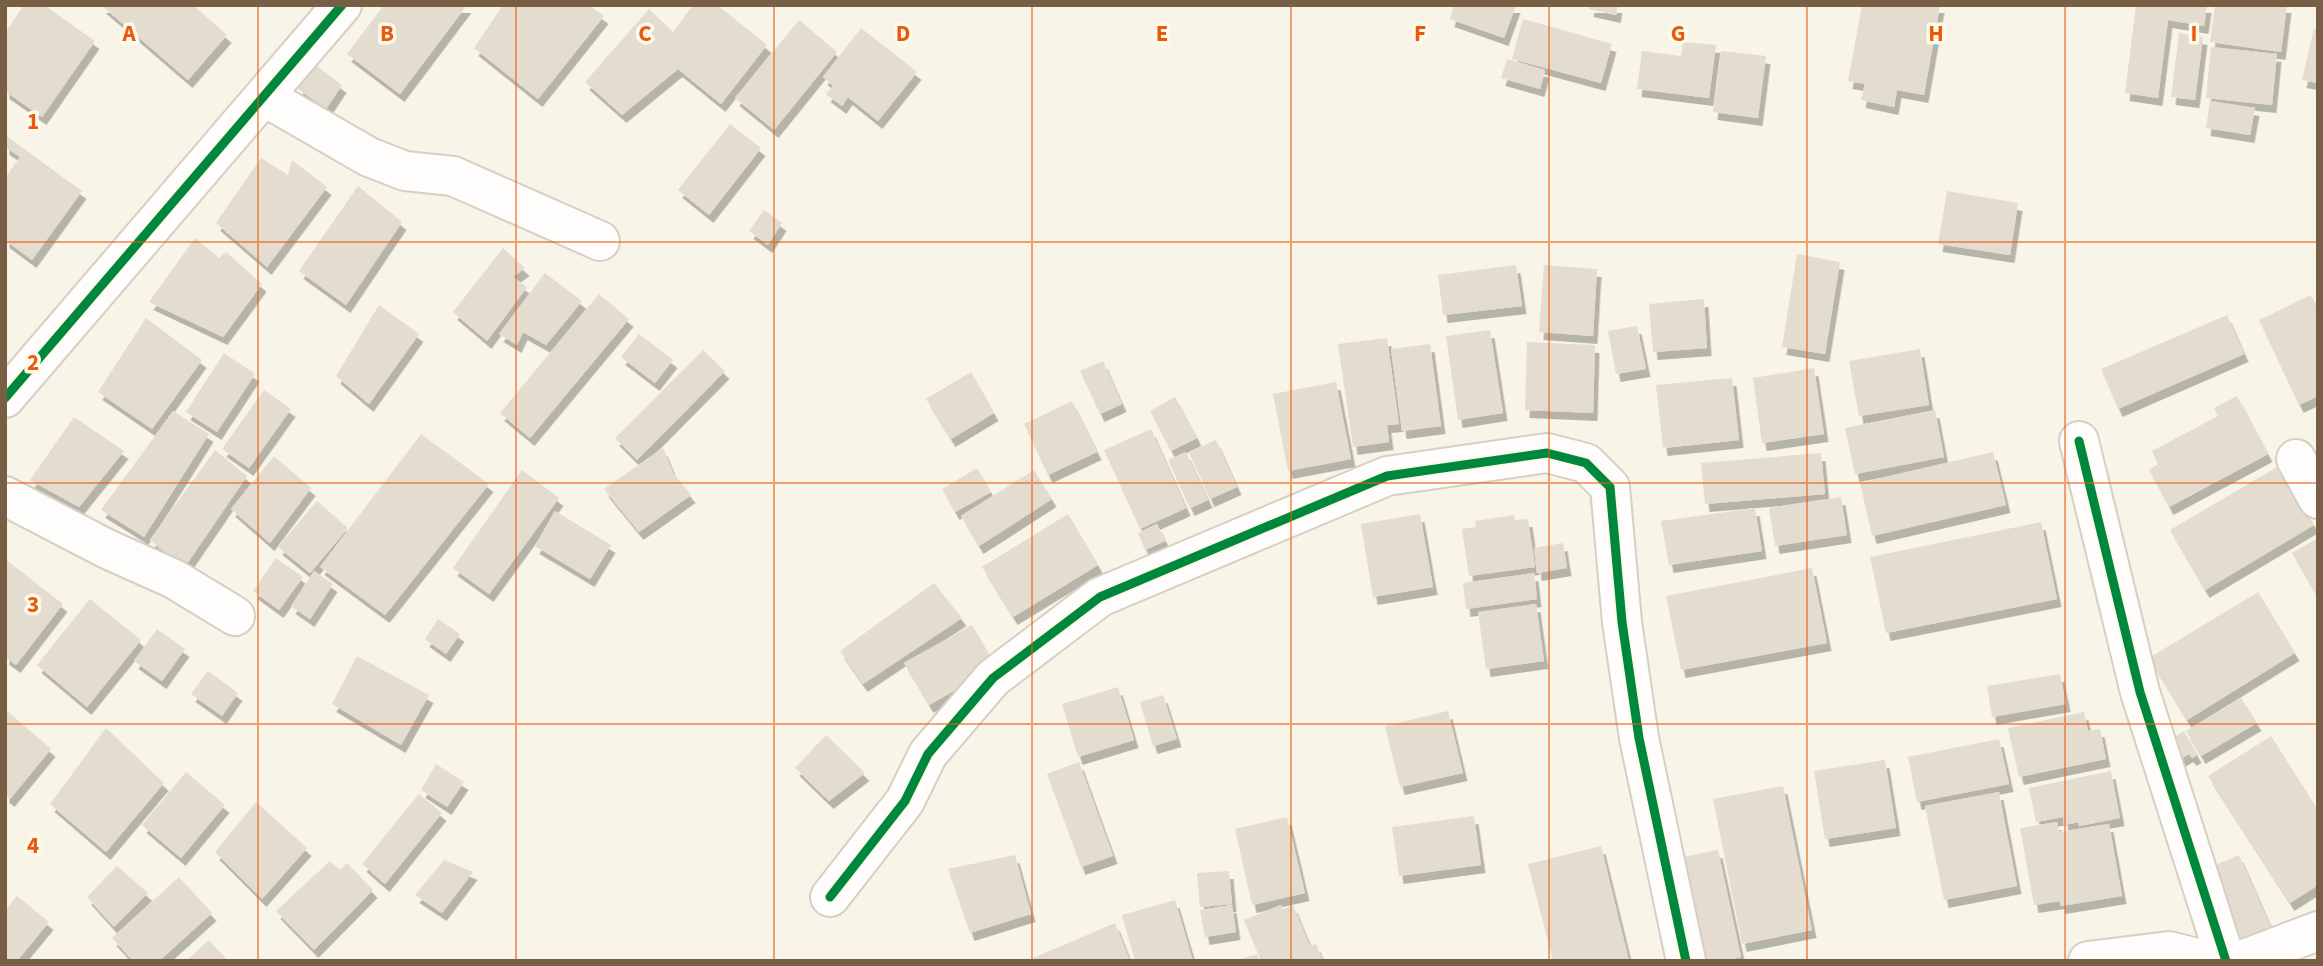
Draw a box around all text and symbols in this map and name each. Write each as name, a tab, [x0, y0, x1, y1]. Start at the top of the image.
text: A	[121, 17, 136, 50]
text: B	[380, 17, 394, 50]
text: C	[638, 17, 652, 50]
text: D	[896, 17, 910, 50]
text: E	[1156, 17, 1168, 50]
text: F	[1414, 17, 1426, 50]
text: G	[1671, 17, 1685, 50]
text: H	[1928, 17, 1944, 50]
text: I	[2191, 17, 2197, 50]
text: 1	[27, 105, 39, 138]
text: 2	[27, 346, 39, 379]
text: 3	[27, 588, 39, 621]
text: 4	[27, 829, 39, 862]

